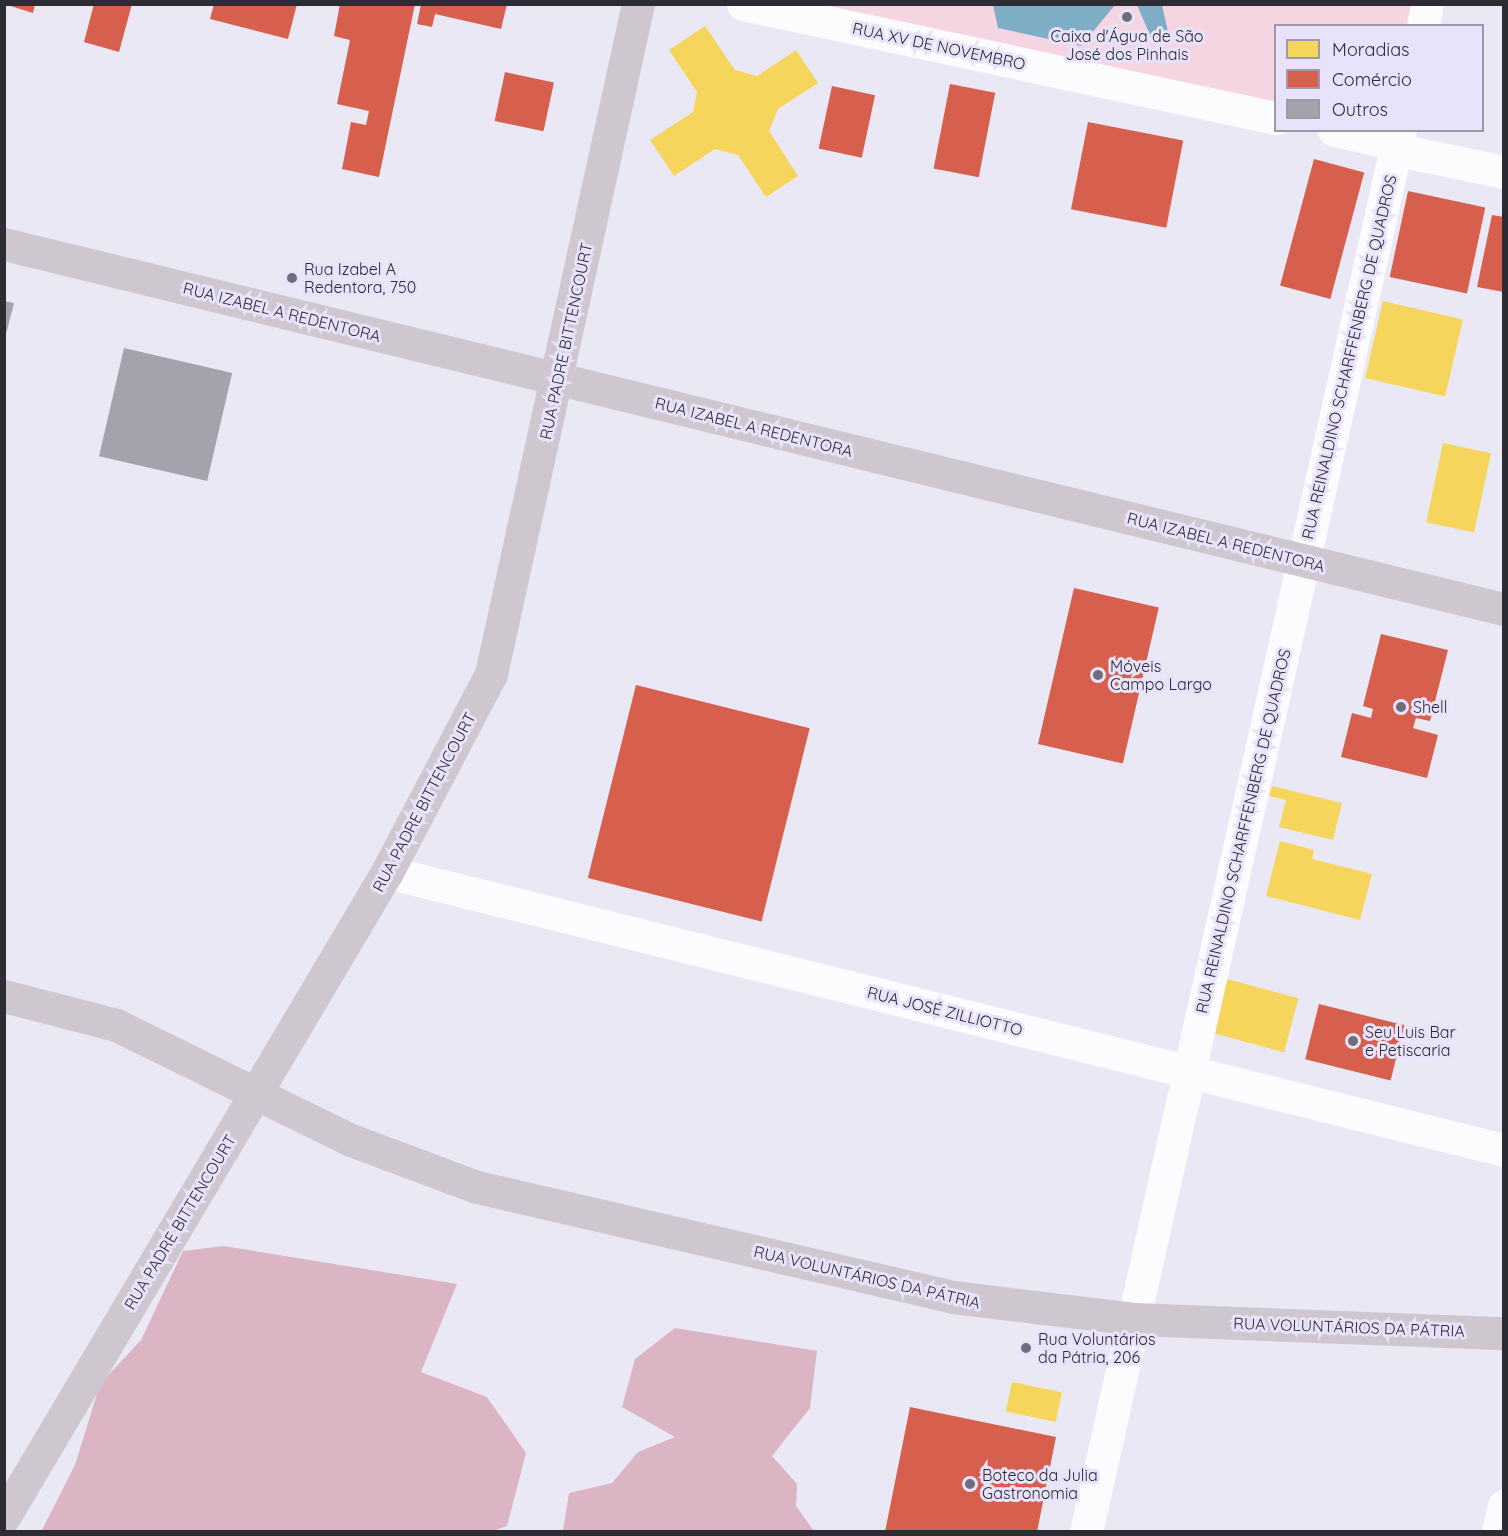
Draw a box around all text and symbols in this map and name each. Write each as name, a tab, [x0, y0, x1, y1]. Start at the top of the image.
marker: Caixa d'Água de São José dos Pinhais	[1120, 10, 1134, 24]
street label: RUA XV DE NOVEMBRO	[851, 18, 1027, 74]
legend	[1274, 24, 1484, 132]
place label: Caixa d'Água de São José dos Pinhais	[1051, 26, 1203, 64]
text: Moradias	[1332, 38, 1410, 61]
text: Comércio	[1332, 68, 1412, 91]
text: Outros	[1332, 98, 1388, 121]
street label: RUA REINALDINO SCHARFFENBERG DE QUADROS	[1298, 173, 1400, 541]
street label: RUA PADRE BITTENCOURT	[536, 241, 596, 441]
place label: Rua Izabel A Redentora, 750	[304, 259, 416, 297]
marker: Rua Izabel A Redentora, 750	[285, 271, 299, 285]
street label: RUA IZABEL A REDENTORA	[181, 278, 383, 346]
street label: RUA IZABEL A REDENTORA	[653, 393, 855, 461]
street label: RUA IZABEL A REDENTORA	[1125, 508, 1327, 576]
street label: RUA REINALDINO SCHARFFENBERG DE QUADROS	[1192, 647, 1294, 1015]
place label: Móveis Campo Largo	[1110, 656, 1212, 694]
marker: Móveis Campo Largo	[1091, 668, 1105, 682]
place label: Shell	[1413, 697, 1447, 717]
marker: Shell	[1394, 700, 1408, 714]
street label: RUA PADRE BITTENCOURT	[368, 709, 480, 895]
street label: RUA JOSÉ ZILLIOTTO	[865, 982, 1025, 1040]
place label: Seu Luis Bar e Petiscaria	[1365, 1022, 1456, 1060]
marker: Seu Luis Bar e Petiscaria	[1346, 1034, 1360, 1048]
street label: RUA PADRE BITTENCOURT	[120, 1131, 240, 1313]
street label: RUA VOLUNTÁRIOS DA PÁTRIA	[752, 1242, 982, 1312]
street label: RUA VOLUNTÁRIOS DA PÁTRIA	[1233, 1313, 1465, 1341]
place label: Rua Voluntários da Pátria, 206	[1038, 1329, 1155, 1367]
marker: Rua Voluntários da Pátria, 206	[1019, 1341, 1033, 1355]
place label: Boteco da Julia Gastronomia	[982, 1465, 1098, 1503]
marker: Boteco da Julia Gastronomia	[963, 1477, 977, 1491]

